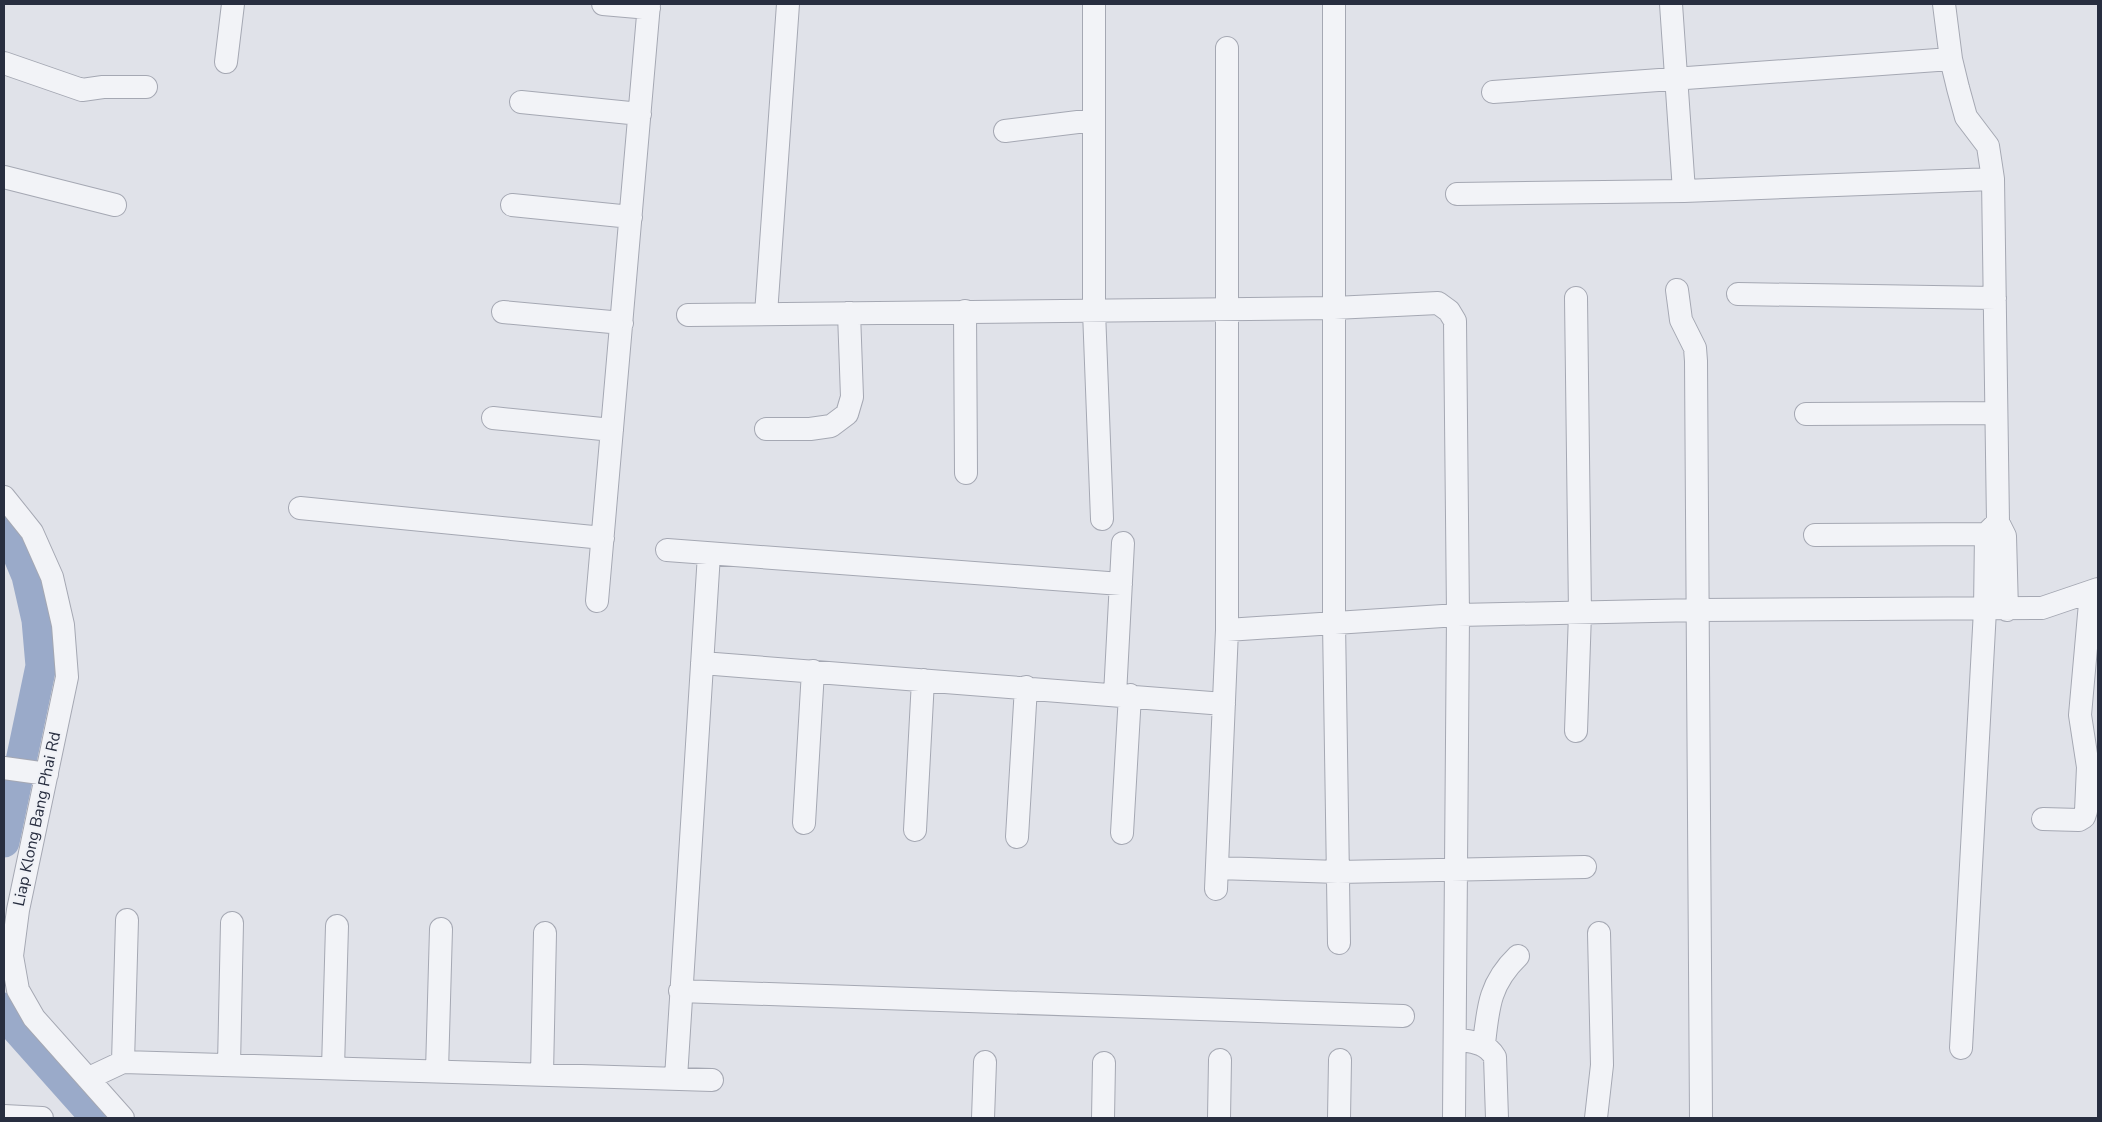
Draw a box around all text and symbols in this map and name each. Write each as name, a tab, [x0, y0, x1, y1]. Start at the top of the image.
street label: Liap Klong Bang Phai Rd	[8, 730, 66, 908]

